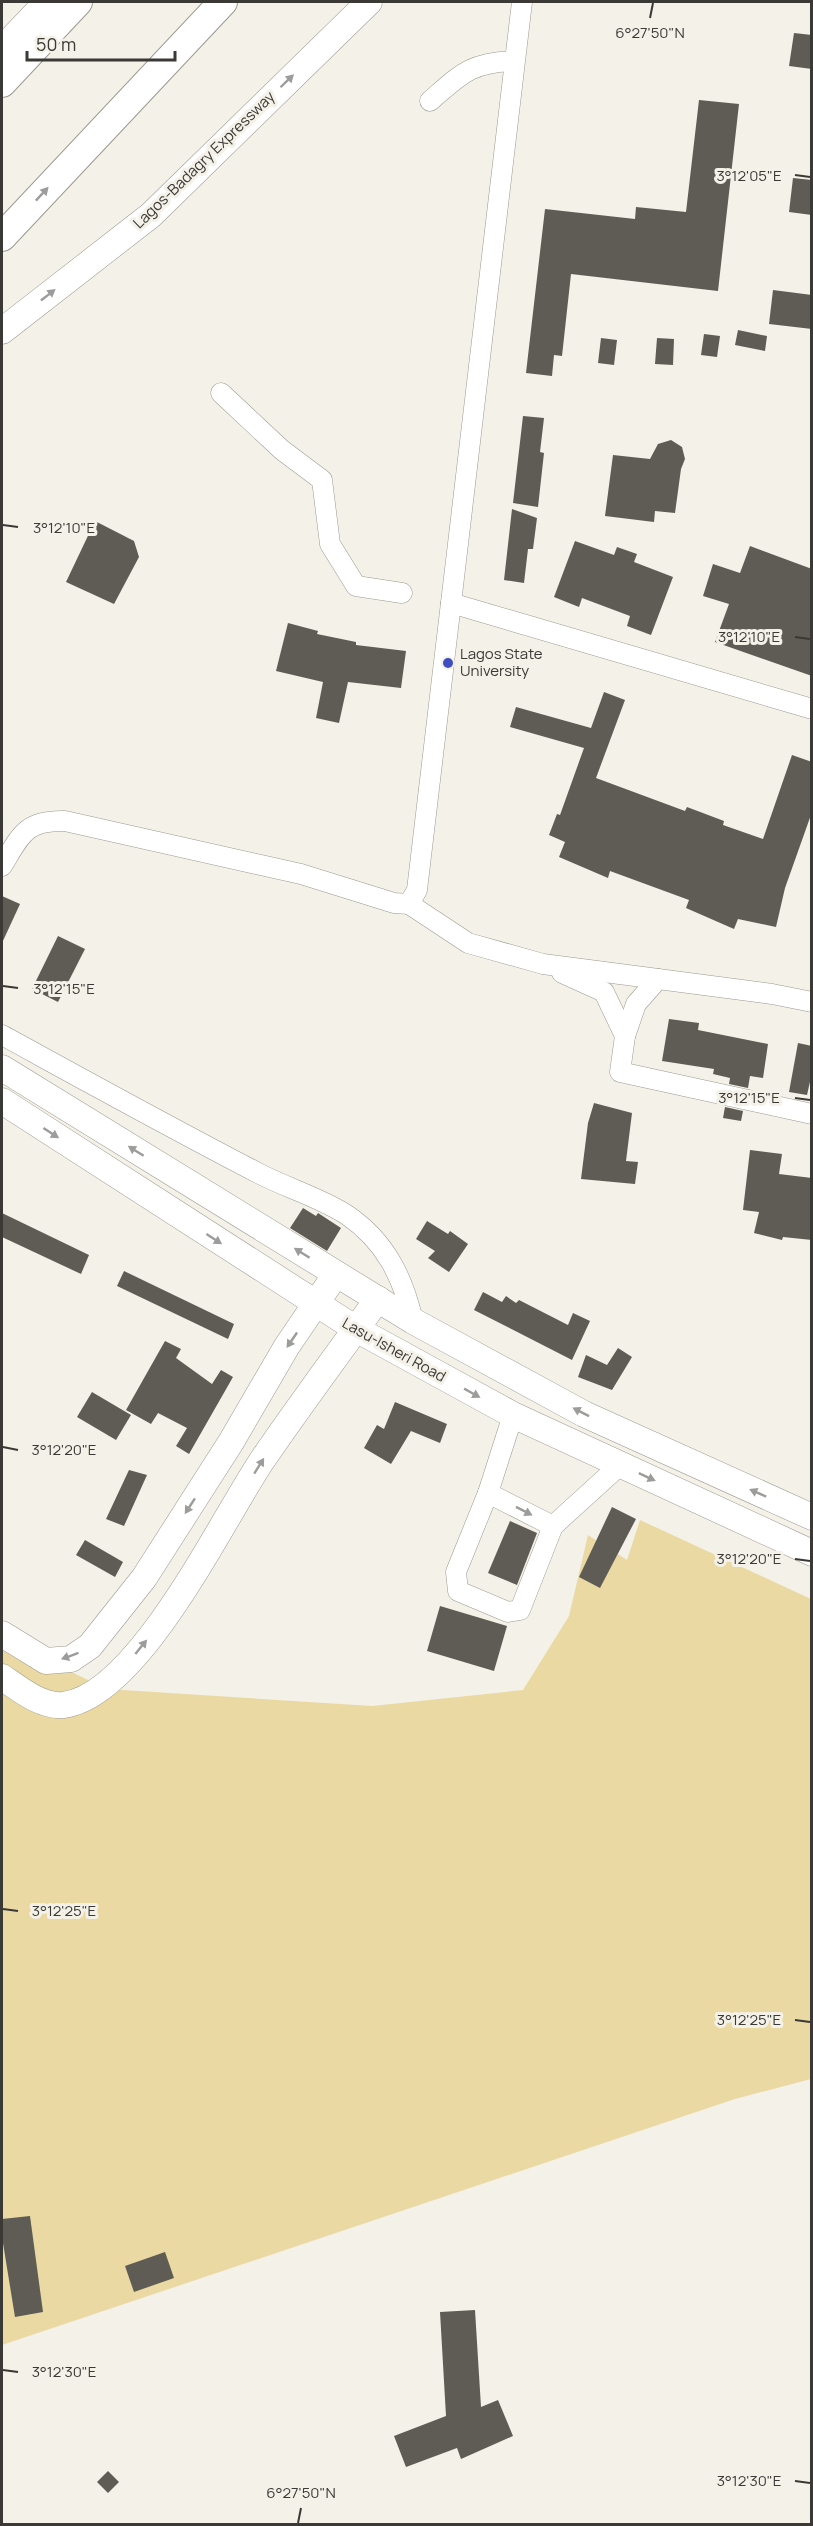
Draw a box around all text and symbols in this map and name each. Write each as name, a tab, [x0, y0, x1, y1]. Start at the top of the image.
text: 6°27'50"N	[615, 22, 685, 43]
scale bar	[27, 24, 176, 62]
text: 50 m	[36, 32, 76, 56]
one-way arrow	[279, 75, 293, 89]
street label: Lagos-Badagry Expressway	[128, 86, 279, 233]
text: 3°12'05"E	[717, 165, 781, 186]
one-way arrow	[34, 188, 48, 202]
one-way arrow	[40, 289, 55, 301]
text: 3°12'10"E	[33, 517, 95, 538]
text: 3°12'10"E	[718, 626, 780, 647]
place label: Lagos State University	[460, 643, 543, 681]
marker: Lagos State University	[441, 656, 455, 670]
text: 3°12'15"E	[33, 978, 95, 999]
text: 3°12'15"E	[718, 1087, 780, 1108]
one-way arrow	[42, 1127, 59, 1138]
one-way arrow	[128, 1145, 144, 1156]
one-way arrow	[206, 1233, 222, 1244]
one-way arrow	[294, 1247, 310, 1258]
street label: Lasu-Isheri Road	[339, 1312, 450, 1387]
one-way arrow	[286, 1331, 298, 1347]
one-way arrow	[463, 1388, 480, 1398]
one-way arrow	[572, 1407, 590, 1417]
text: 3°12'20"E	[32, 1439, 96, 1460]
one-way arrow	[253, 1458, 264, 1474]
one-way arrow	[639, 1472, 657, 1482]
one-way arrow	[750, 1488, 767, 1497]
one-way arrow	[185, 1498, 196, 1514]
one-way arrow	[516, 1506, 533, 1516]
text: 3°12'20"E	[717, 1548, 781, 1569]
one-way arrow	[134, 1639, 146, 1654]
one-way arrow	[61, 1652, 79, 1662]
text: 3°12'25"E	[32, 1900, 96, 1921]
text: 3°12'25"E	[717, 2009, 781, 2030]
text: 3°12'30"E	[32, 2361, 96, 2382]
text: 3°12'30"E	[717, 2470, 781, 2491]
text: 6°27'50"N	[266, 2482, 336, 2503]

